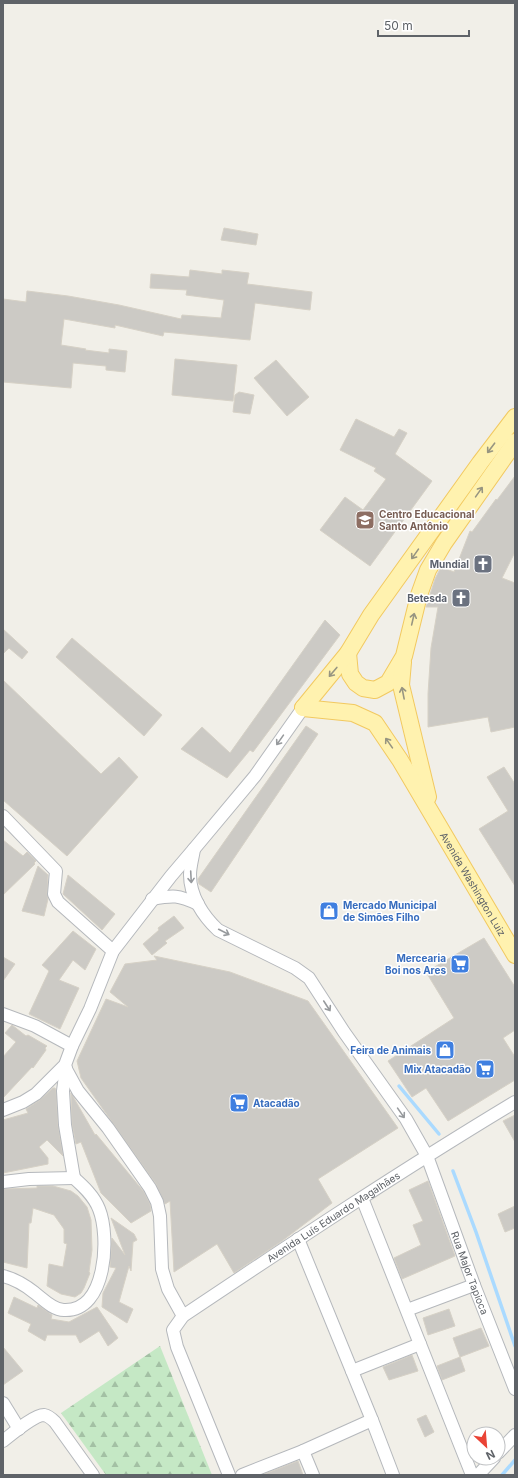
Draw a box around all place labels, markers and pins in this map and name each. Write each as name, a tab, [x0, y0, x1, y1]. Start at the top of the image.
place label: Centro Educacional Santo Antônio	[379, 508, 475, 532]
school or university icon: Centro Educacional Santo Antônio	[354, 509, 376, 531]
church icon: Mundial	[472, 553, 494, 575]
place label: Mundial	[430, 558, 469, 570]
church icon: Betesda	[450, 587, 472, 609]
place label: Betesda	[407, 592, 447, 604]
place label: Mercado Municipal de Simões Filho	[343, 899, 437, 923]
shop icon: Mercado Municipal de Simões Filho	[318, 900, 340, 922]
place label: Mercearia Boi nos Ares	[385, 952, 446, 976]
supermarket icon: Mercearia Boi nos Ares	[449, 953, 471, 975]
shop icon: Feira de Animais	[434, 1039, 456, 1061]
place label: Feira de Animais	[350, 1044, 431, 1056]
supermarket icon: Mix Atacadão	[474, 1058, 496, 1080]
place label: Mix Atacadão	[404, 1063, 471, 1075]
supermarket icon: Atacadão	[228, 1092, 250, 1114]
place label: Atacadão	[253, 1097, 300, 1109]

